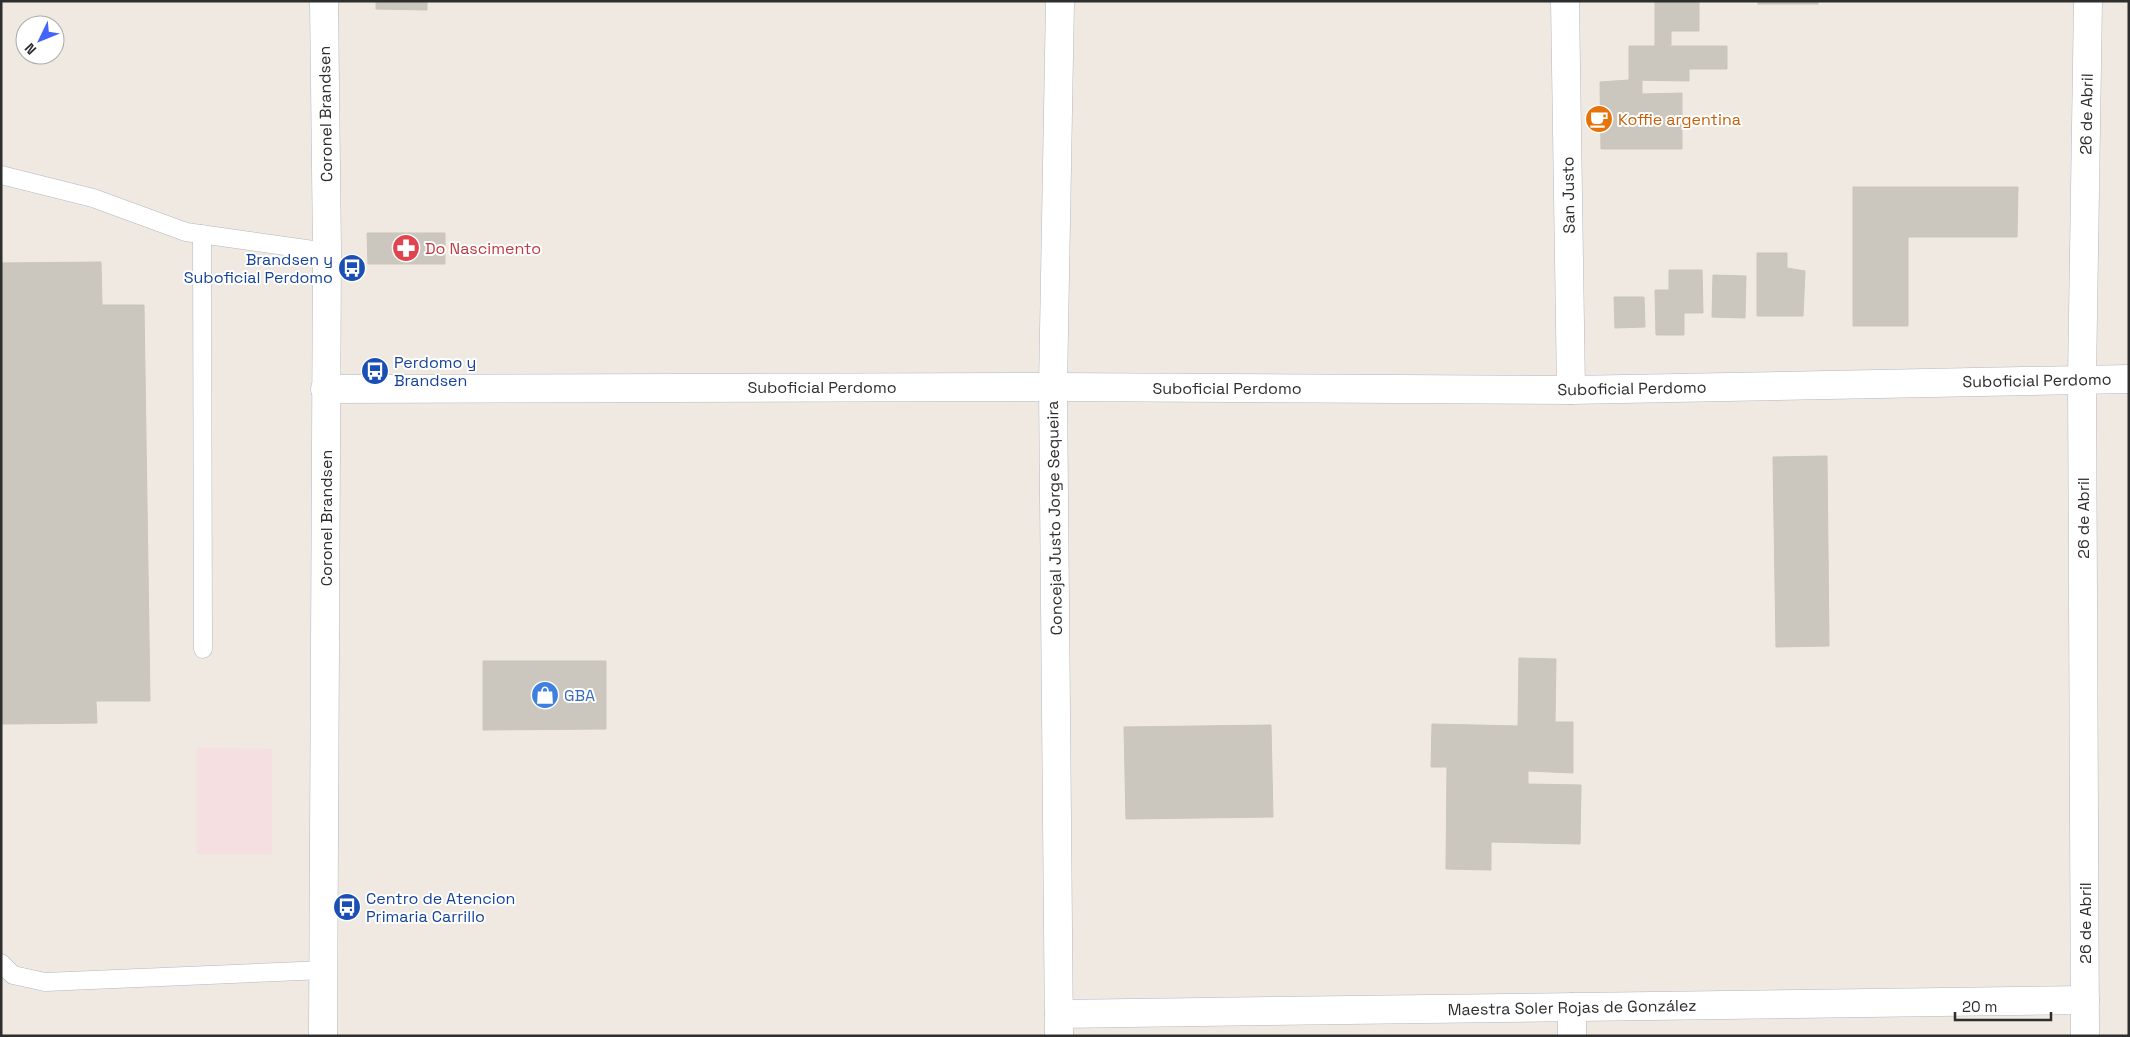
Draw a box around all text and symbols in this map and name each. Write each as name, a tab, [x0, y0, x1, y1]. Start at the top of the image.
north arrow	[15, 15, 65, 65]
text: N	[21, 39, 40, 58]
street label: Coronel Brandsen	[314, 46, 337, 182]
street label: 26 de Abril	[2075, 73, 2098, 155]
cafe icon: Koffie argentina	[1584, 104, 1614, 134]
place label: Koffie argentina	[1618, 109, 1741, 130]
street label: San Justo	[1557, 156, 1580, 234]
pharmacy icon: Do Nascimento	[391, 233, 421, 263]
place label: Do Nascimento	[425, 238, 541, 259]
place label: Brandsen y Suboficial Perdomo	[184, 249, 333, 288]
bus stop icon: Brandsen y Suboficial Perdomo	[337, 253, 367, 283]
place label: Perdomo y Brandsen	[394, 352, 476, 391]
bus stop icon: Perdomo y Brandsen	[360, 356, 390, 386]
street label: Suboficial Perdomo	[1962, 369, 2112, 392]
street label: Suboficial Perdomo	[747, 377, 897, 398]
street label: Suboficial Perdomo	[1557, 377, 1707, 400]
street label: Suboficial Perdomo	[1152, 378, 1302, 399]
street label: Concejal Justo Jorge Sequeira	[1042, 400, 1067, 636]
street label: Coronel Brandsen	[316, 450, 337, 586]
street label: 26 de Abril	[2073, 477, 2094, 559]
shop icon: GBA	[530, 680, 560, 710]
place label: GBA	[564, 685, 595, 706]
street label: 26 de Abril	[2075, 882, 2096, 964]
place label: Centro de Atencion Primaria Carrillo	[366, 888, 515, 927]
bus stop icon: Centro de Atencion Primaria Carrillo	[332, 892, 362, 922]
scale bar	[1955, 990, 2051, 1022]
street label: Maestra Soler Rojas de González	[1447, 995, 1697, 1020]
text: 20 m	[1962, 997, 1997, 1016]

